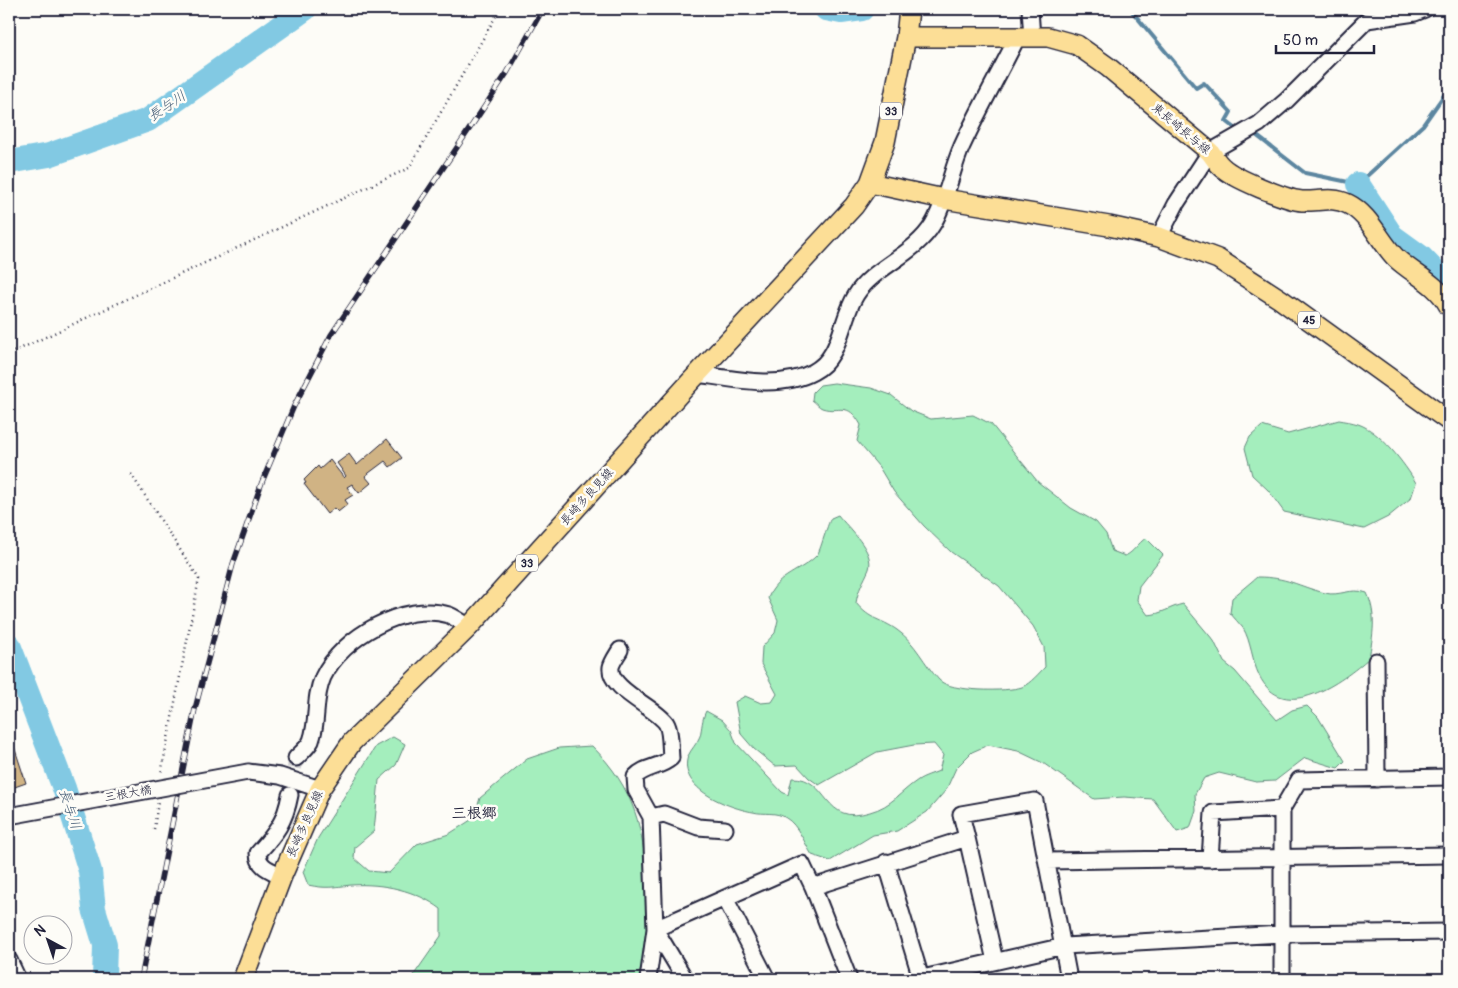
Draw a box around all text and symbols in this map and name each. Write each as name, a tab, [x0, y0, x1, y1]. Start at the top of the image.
scale bar	[1276, 22, 1373, 54]
text: 50 m	[1283, 31, 1318, 50]
water label: 長与川	[145, 87, 189, 125]
street label: 東長崎長与線	[1149, 100, 1213, 158]
road number: 33	[880, 102, 902, 120]
road number: 45	[1298, 312, 1320, 328]
street label: 長崎多良見線	[557, 465, 617, 529]
road number: 33	[516, 554, 538, 572]
street label: 三根大橋	[103, 782, 153, 806]
water label: 長与川	[55, 786, 85, 832]
street label: 長崎多良見線	[284, 788, 326, 860]
district label: 三根郷	[451, 804, 497, 823]
north arrow	[22, 916, 72, 966]
text: N	[31, 921, 49, 940]

